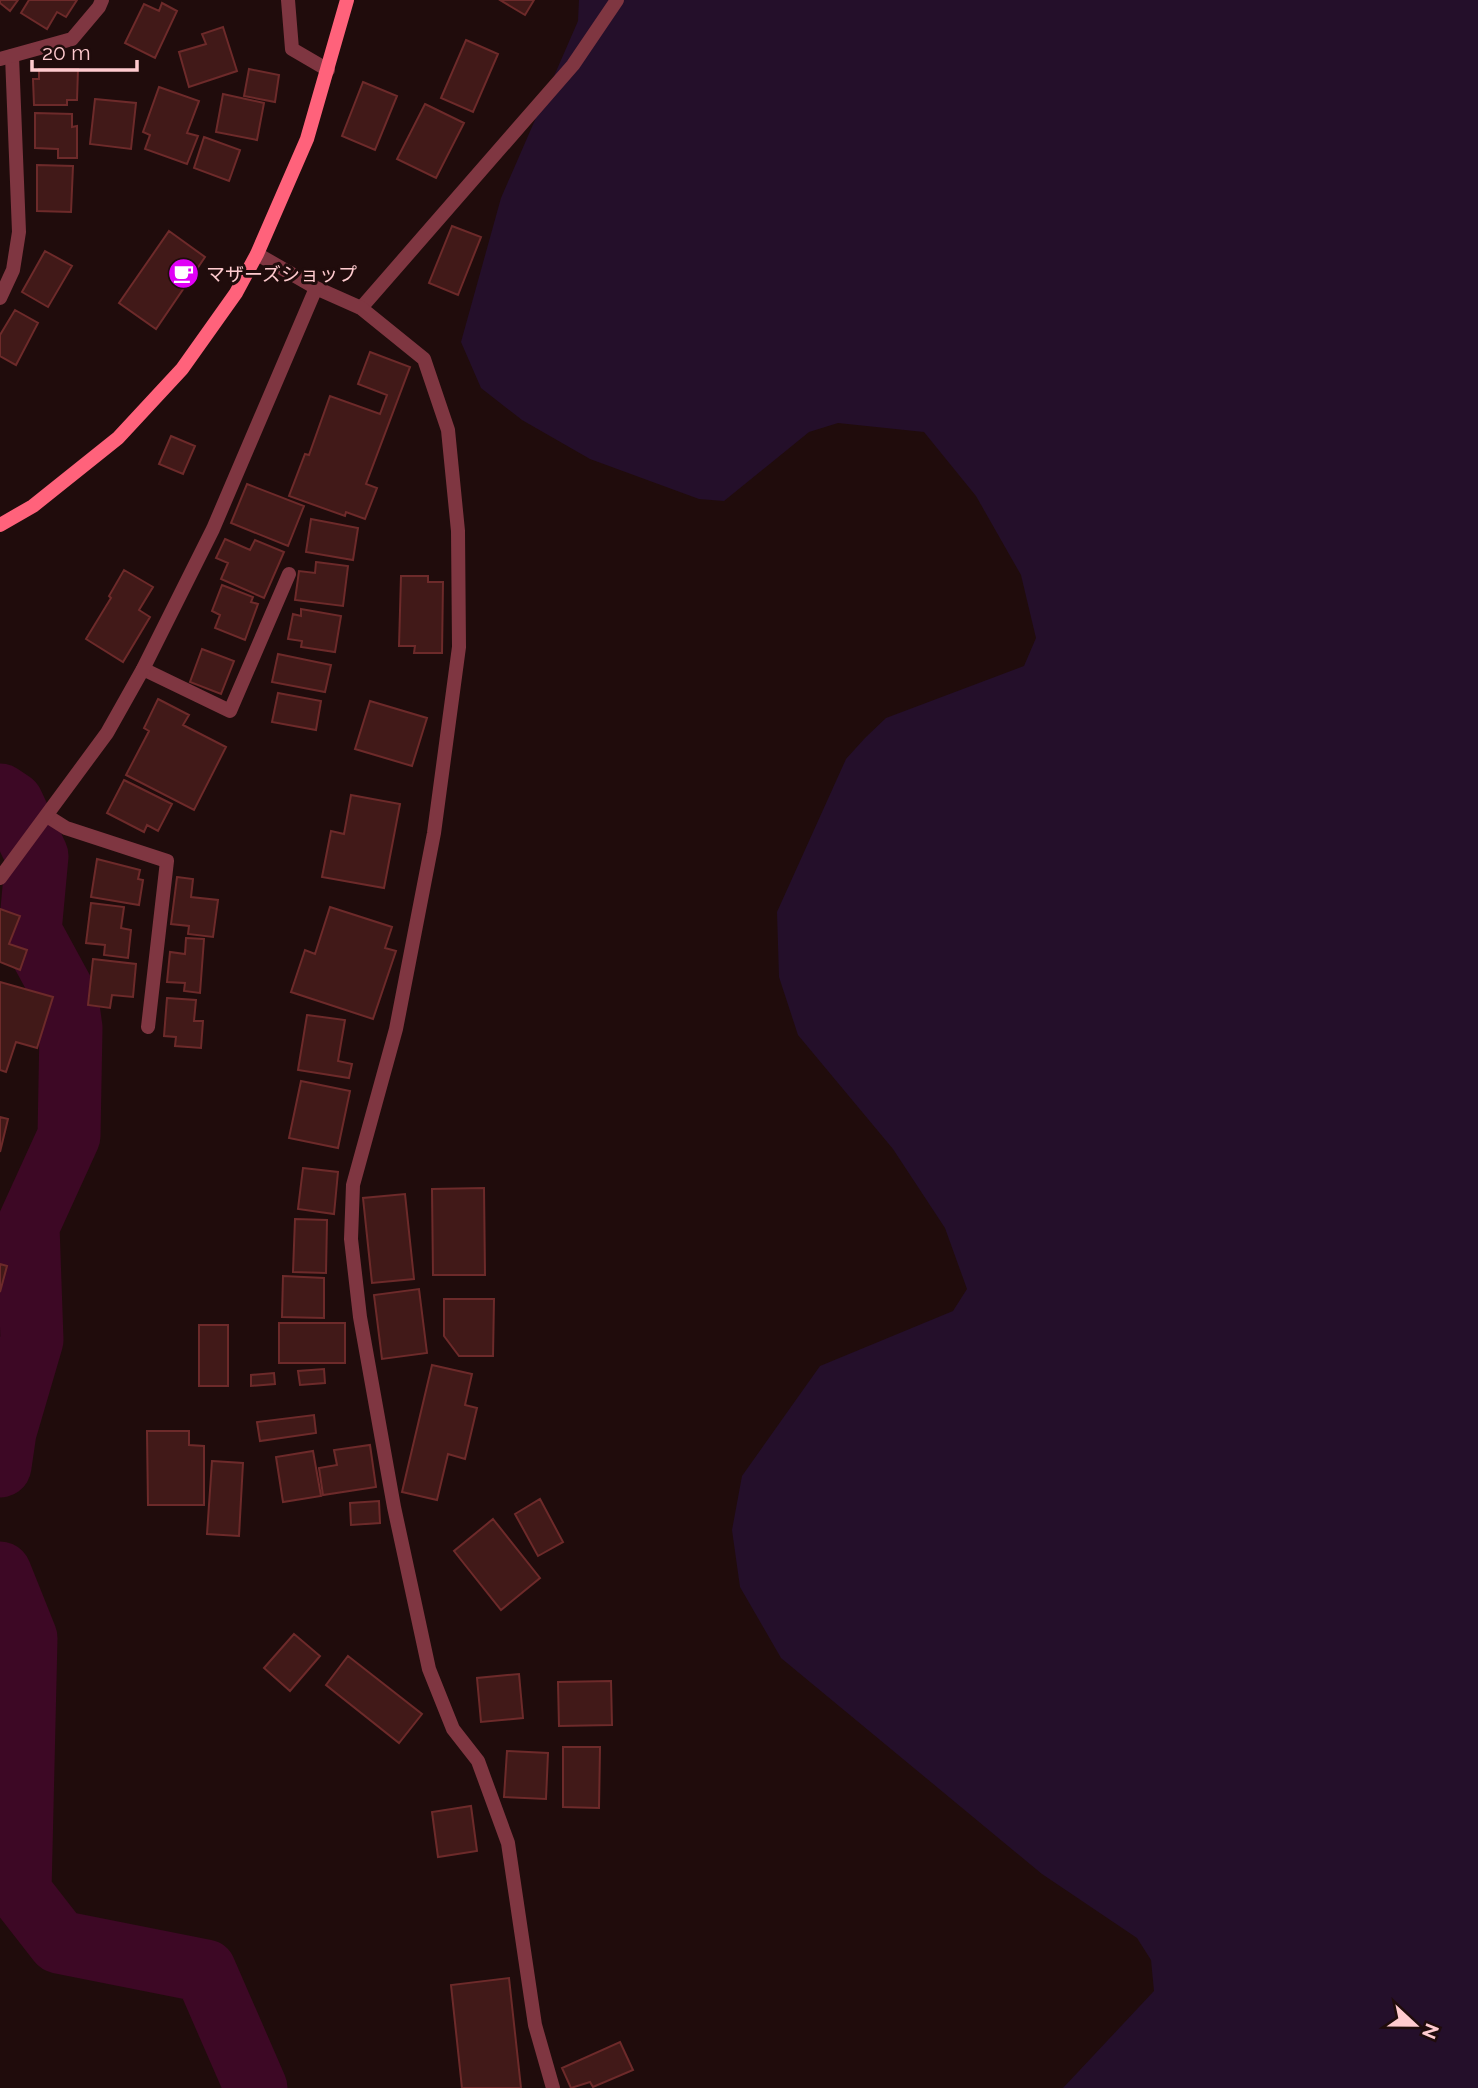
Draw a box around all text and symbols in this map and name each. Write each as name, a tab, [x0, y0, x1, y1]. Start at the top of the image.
scale bar	[32, 28, 136, 72]
text: 20 m	[42, 40, 90, 65]
cafe icon: マザーズショップ	[166, 257, 200, 291]
place label: マザーズショップ	[206, 263, 357, 285]
north arrow	[1380, 1990, 1450, 2060]
text: N	[1418, 2021, 1444, 2042]

